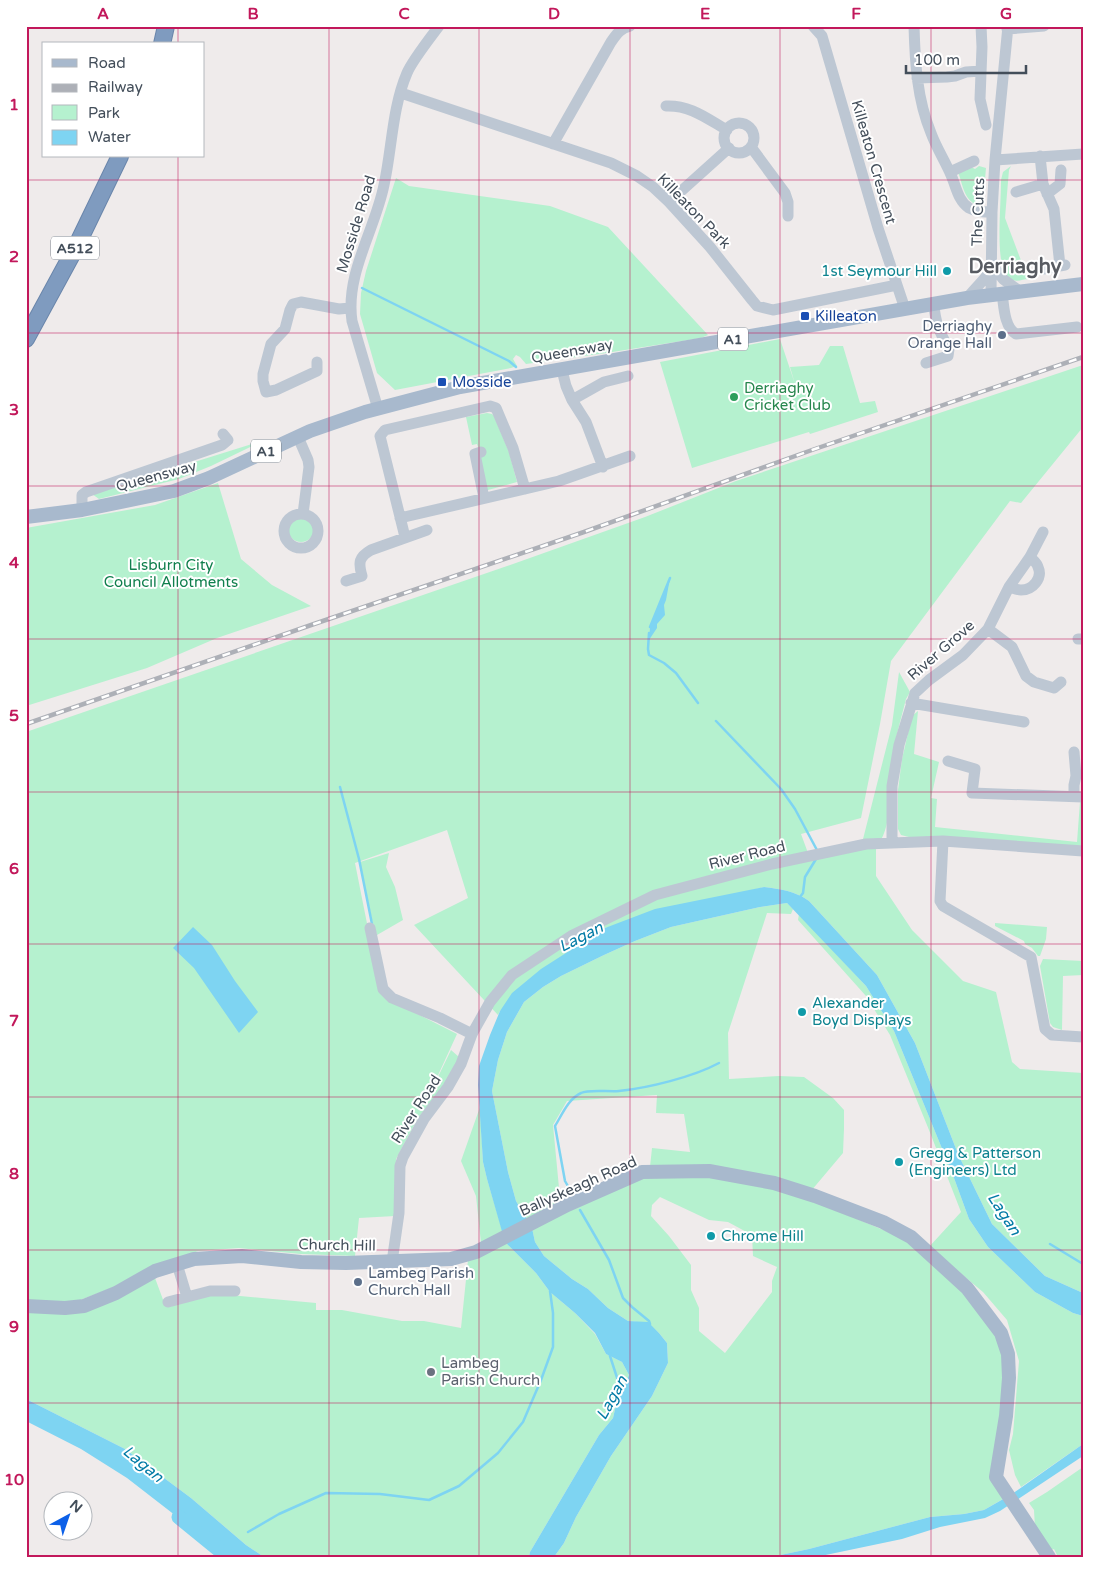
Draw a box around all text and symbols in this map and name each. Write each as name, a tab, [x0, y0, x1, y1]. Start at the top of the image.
text: A	[97, 4, 109, 24]
text: B	[247, 4, 259, 24]
text: C	[398, 4, 410, 24]
text: D	[548, 4, 560, 24]
text: E	[700, 4, 710, 24]
text: F	[851, 4, 861, 24]
text: G	[1000, 4, 1012, 24]
legend	[42, 42, 205, 158]
scale bar	[906, 42, 1026, 74]
text: 100 m	[914, 51, 960, 69]
text: Road	[88, 54, 126, 72]
text: Railway	[88, 78, 143, 96]
text: 1	[9, 95, 19, 115]
street label: Killeaton Crescent	[848, 98, 900, 226]
text: Park	[88, 104, 120, 122]
text: Water	[88, 128, 131, 146]
street label: Killeaton Park	[654, 170, 734, 252]
street label: Mosside Road	[333, 173, 379, 275]
street label: The Cutts	[968, 177, 988, 247]
road number: A512	[51, 237, 99, 260]
text: 2	[9, 247, 19, 267]
district label: Derriaghy	[969, 255, 1062, 279]
place label: 1st Seymour Hill	[821, 262, 937, 280]
marker: 1st Seymour Hill	[941, 265, 953, 277]
place label: Killeaton	[815, 307, 877, 325]
marker: Killeaton	[799, 310, 811, 322]
place label: Derriaghy Orange Hall	[908, 317, 992, 352]
road number: A1	[718, 328, 748, 350]
marker: Derriaghy Orange Hall	[996, 329, 1008, 341]
street label: Queensway	[530, 335, 614, 367]
place label: Mosside	[452, 373, 512, 391]
marker: Mosside	[436, 376, 448, 388]
place label: Derriaghy Cricket Club	[744, 379, 831, 414]
marker: Derriaghy Cricket Club	[728, 391, 740, 403]
text: 3	[9, 400, 19, 420]
road number: A1	[251, 440, 281, 462]
street label: Queensway	[114, 457, 198, 495]
text: 4	[9, 553, 19, 573]
park label: Lisburn City Council Allotments	[104, 556, 238, 591]
street label: River Grove	[904, 616, 978, 684]
text: 5	[9, 706, 19, 726]
street label: River Road	[707, 837, 787, 873]
text: 6	[9, 859, 19, 879]
water label: Lagan	[556, 917, 608, 957]
place label: Alexander Boyd Displays	[812, 994, 911, 1029]
marker: Alexander Boyd Displays	[796, 1006, 808, 1018]
text: 7	[9, 1011, 19, 1031]
street label: River Road	[387, 1071, 445, 1147]
place label: Gregg & Patterson (Engineers) Ltd	[909, 1144, 1041, 1179]
street label: Ballyskeagh Road	[516, 1152, 640, 1220]
marker: Gregg & Patterson (Engineers) Ltd	[893, 1156, 905, 1168]
text: 8	[9, 1164, 19, 1184]
water label: Lagan	[983, 1189, 1026, 1240]
place label: Chrome Hill	[721, 1227, 804, 1245]
marker: Chrome Hill	[705, 1230, 717, 1242]
street label: Church Hill	[298, 1235, 376, 1255]
place label: Lambeg Parish Church Hall	[368, 1264, 474, 1299]
marker: Lambeg Parish Church Hall	[352, 1276, 364, 1288]
text: 9	[9, 1317, 19, 1337]
place label: Lambeg Parish Church	[441, 1354, 540, 1389]
marker: Lambeg Parish Church	[425, 1366, 437, 1378]
water label: Lagan	[592, 1371, 633, 1423]
water label: Lagan	[119, 1441, 168, 1488]
text: 10	[4, 1470, 24, 1490]
north arrow	[42, 1490, 92, 1540]
text: N	[66, 1496, 86, 1517]

